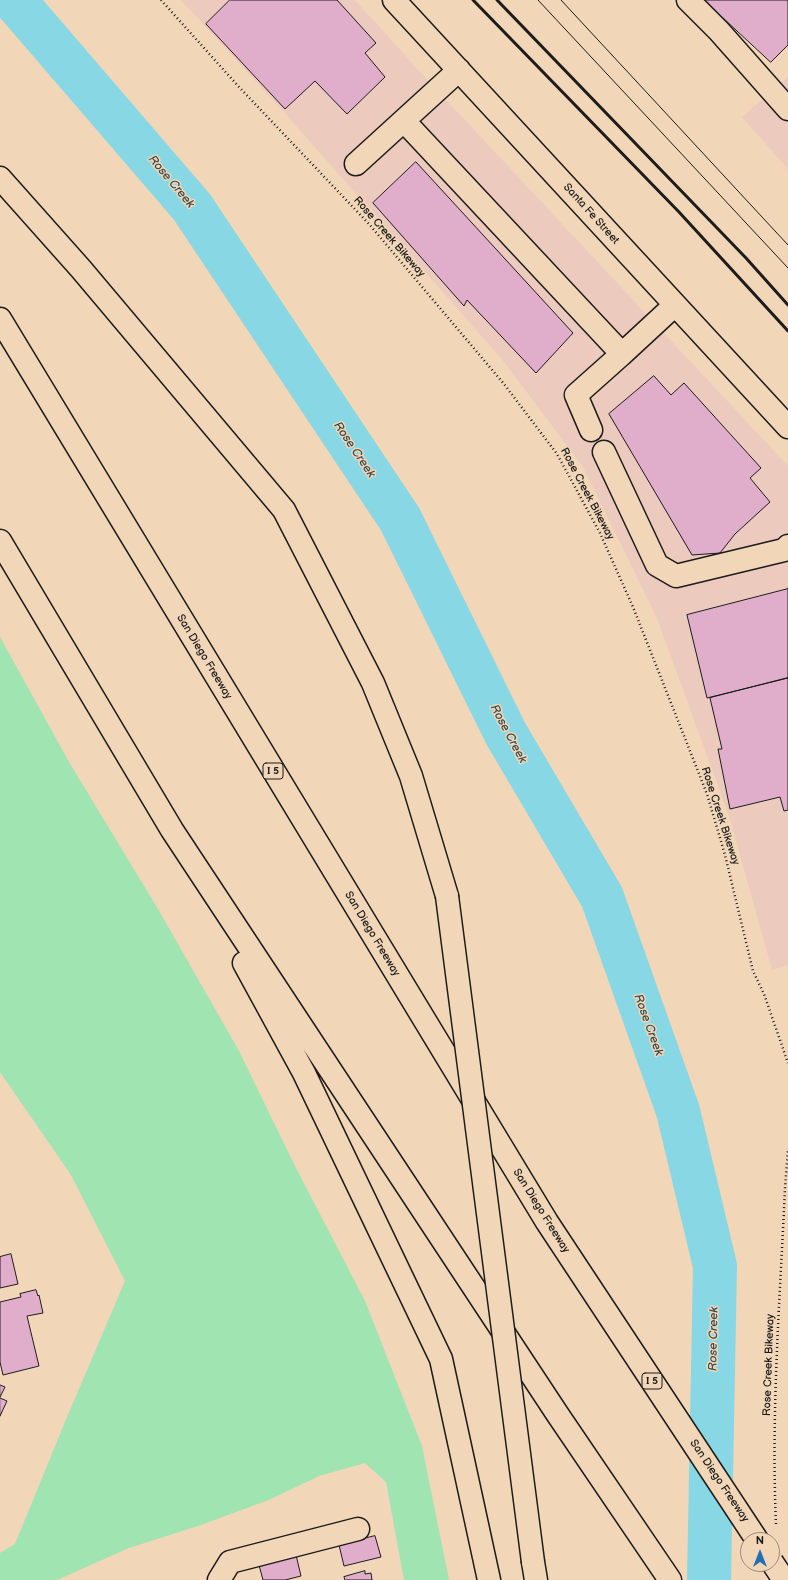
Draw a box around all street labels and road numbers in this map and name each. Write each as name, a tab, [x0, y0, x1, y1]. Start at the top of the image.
street label: Santa Fe Street	[560, 181, 622, 247]
street label: Rose Creek Bikeway	[350, 194, 428, 280]
street label: Rose Creek Bikeway	[557, 446, 617, 542]
street label: San Diego Freeway	[173, 612, 235, 702]
road number: I 5	[263, 763, 283, 779]
street label: Rose Creek Bikeway	[698, 765, 742, 867]
street label: San Diego Freeway	[341, 889, 403, 979]
street label: San Diego Freeway	[510, 1167, 572, 1255]
street label: Rose Creek Bikeway	[761, 1314, 777, 1416]
road number: I 5	[642, 1373, 662, 1389]
street label: San Diego Freeway	[687, 1437, 751, 1525]

